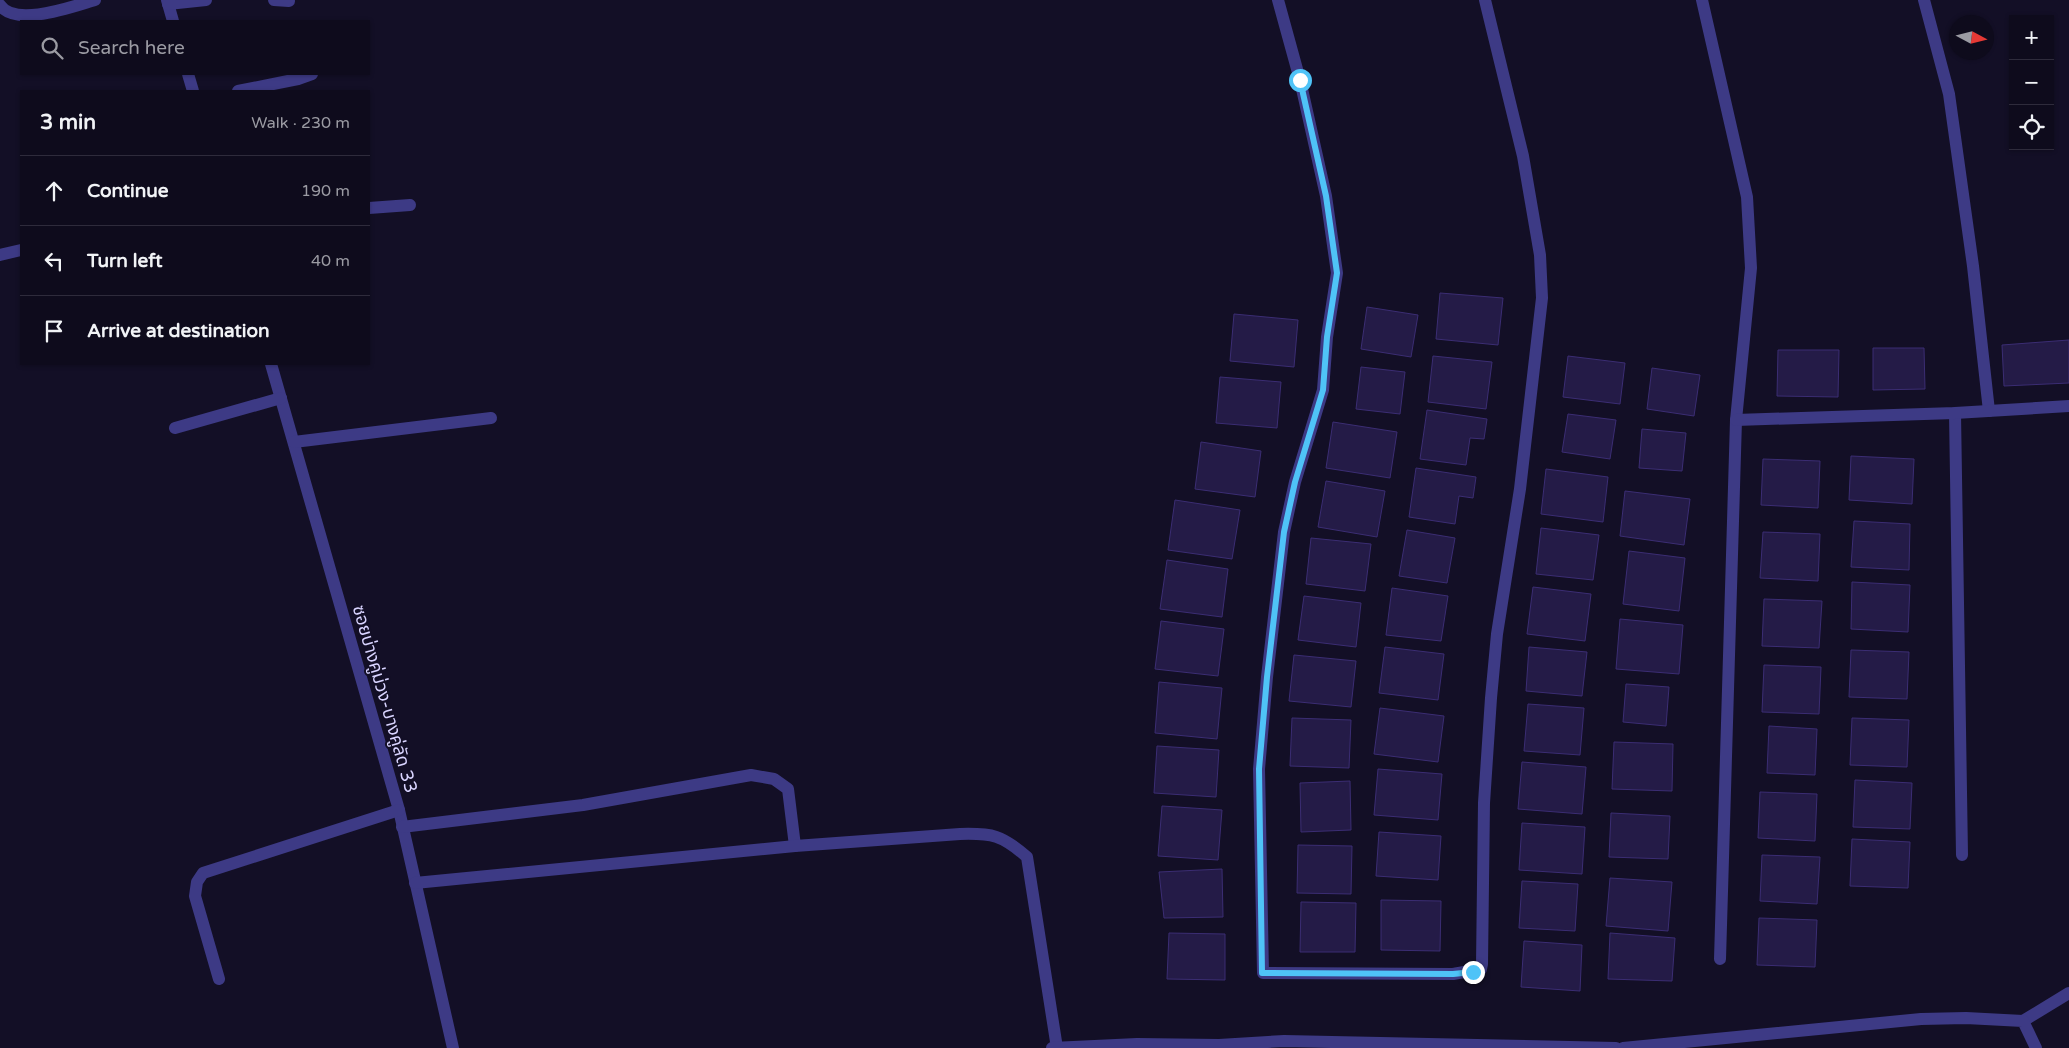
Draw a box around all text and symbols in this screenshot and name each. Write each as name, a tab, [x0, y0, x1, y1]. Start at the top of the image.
north arrow	[1949, 15, 1994, 60]
map controls	[2009, 15, 2054, 150]
button: +	[2009, 15, 2054, 60]
search box	[20, 20, 370, 75]
icon: search	[38, 34, 66, 62]
text: Search here	[78, 37, 185, 59]
button: −	[2009, 60, 2054, 105]
route start	[1289, 69, 1312, 92]
button: locate	[2009, 105, 2054, 150]
text: 3 min	[40, 110, 96, 135]
text: Walk · 230 m	[251, 113, 350, 133]
icon: ahead	[40, 177, 68, 205]
text: Continue	[87, 180, 169, 202]
text: 190 m	[301, 181, 350, 201]
icon: left	[40, 247, 68, 275]
text: Turn left	[87, 250, 163, 272]
text: 40 m	[311, 251, 350, 271]
icon: arrive	[40, 317, 68, 345]
text: Arrive at destination	[87, 320, 270, 342]
street label: ซอยบ่างคู่ม่วง-บางคู่ลัด 33	[347, 603, 422, 796]
route end	[1462, 961, 1485, 984]

